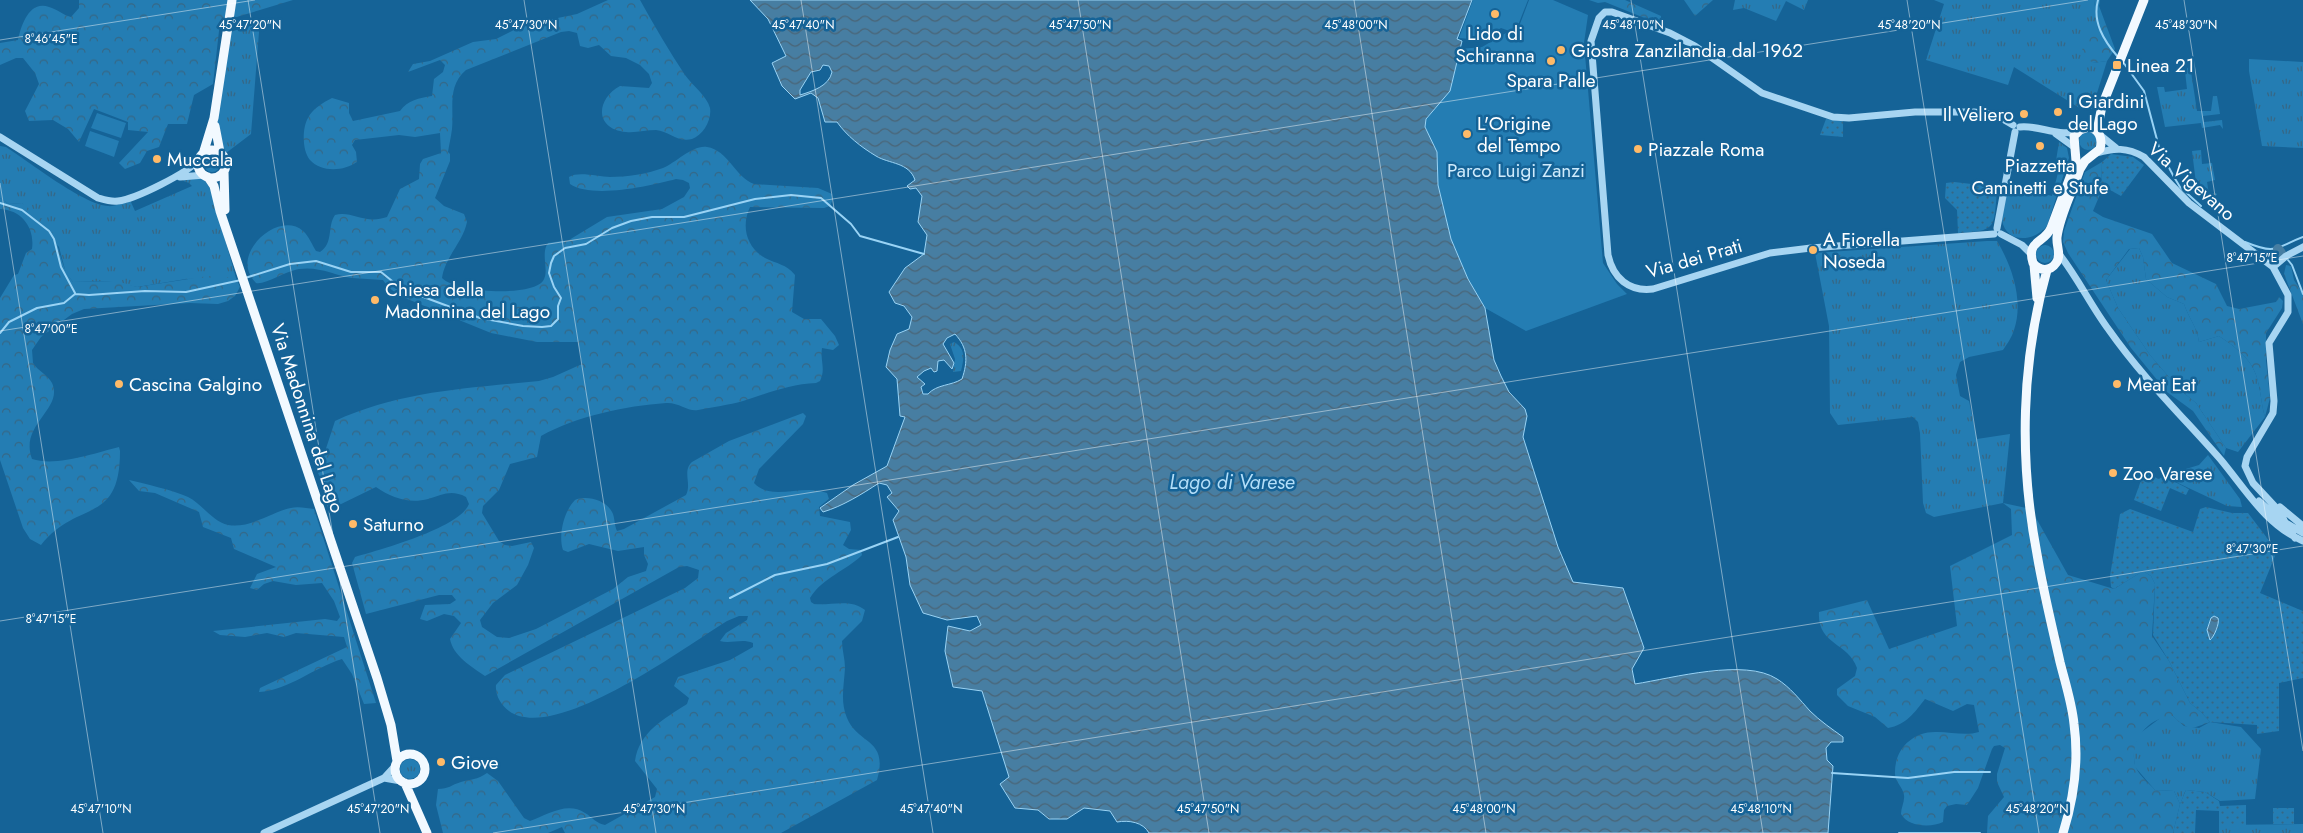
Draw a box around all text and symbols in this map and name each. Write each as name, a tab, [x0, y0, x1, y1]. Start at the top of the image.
marker: Lido di Schiranna	[1489, 8, 1501, 20]
text: 45°47'20"N	[219, 16, 281, 34]
text: 45°47'30"N	[495, 16, 557, 34]
text: 45°47'40"N	[772, 16, 834, 34]
text: 45°47'50"N	[1049, 16, 1111, 34]
text: 45°48'00"N	[1324, 16, 1388, 34]
text: 45°48'10"N	[1602, 16, 1664, 34]
text: 45°48'20"N	[1878, 16, 1940, 34]
text: 45°48'30"N	[2155, 16, 2217, 34]
place label: Lido di Schiranna	[1455, 20, 1535, 69]
text: 8°46'45"E	[24, 30, 78, 48]
place label: Giostra Zanzilandia dal 1962	[1571, 37, 1803, 64]
marker: Giostra Zanzilandia dal 1962	[1555, 44, 1567, 56]
place label: Linea 21	[2127, 52, 2194, 79]
marker: Spara Palle	[1545, 55, 1557, 67]
marker: Linea 21	[2111, 59, 2123, 71]
place label: Spara Palle	[1506, 67, 1596, 94]
place label: I Giardini del Lago	[2068, 88, 2144, 137]
place label: Il Veliero	[1943, 101, 2014, 128]
marker: I Giardini del Lago	[2052, 106, 2064, 118]
marker: Il Veliero	[2018, 108, 2030, 120]
place label: L'Origine del Tempo	[1477, 110, 1560, 159]
marker: L'Origine del Tempo	[1461, 128, 1473, 140]
place label: Piazzale Roma	[1648, 136, 1765, 163]
street label: Via Vigevano	[2142, 136, 2241, 227]
marker: Piazzetta Caminetti e Stufe	[2034, 140, 2046, 152]
marker: Piazzale Roma	[1632, 143, 1644, 155]
place label: Muccala	[167, 146, 233, 173]
place label: Piazzetta Caminetti e Stufe	[1971, 152, 2109, 201]
marker: Muccala	[151, 153, 163, 165]
park label: Parco Luigi Zanzi	[1447, 157, 1585, 184]
place label: A Fiorella Noseda	[1823, 226, 1900, 275]
street label: Via dei Prati	[1643, 232, 1745, 285]
marker: A Fiorella Noseda	[1807, 244, 1819, 256]
text: 8°47'15"E	[2227, 249, 2277, 267]
place label: Chiesa della Madonnina del Lago	[385, 276, 550, 325]
marker: Chiesa della Madonnina del Lago	[369, 294, 381, 306]
text: 8°47'00"E	[24, 320, 78, 338]
street label: Via Madonnina del Lago	[264, 320, 351, 516]
place label: Cascina Galgino	[129, 371, 262, 398]
place label: Meat Eat	[2127, 371, 2196, 398]
marker: Cascina Galgino	[113, 378, 125, 390]
marker: Meat Eat	[2111, 378, 2123, 390]
place label: Zoo Varese	[2123, 460, 2213, 487]
marker: Zoo Varese	[2107, 467, 2119, 479]
water label: Lago di Varese	[1169, 468, 1295, 497]
place label: Saturno	[363, 511, 424, 538]
marker: Saturno	[347, 518, 359, 530]
text: 8°47'30"E	[2226, 540, 2278, 558]
text: 8°47'15"E	[26, 610, 76, 628]
place label: Giove	[451, 749, 499, 776]
marker: Giove	[435, 756, 447, 768]
text: 45°47'10"N	[70, 800, 132, 818]
text: 45°47'20"N	[347, 800, 409, 818]
text: 45°47'30"N	[623, 800, 685, 818]
text: 45°47'40"N	[900, 800, 962, 818]
text: 45°47'50"N	[1177, 800, 1239, 818]
text: 45°48'00"N	[1452, 800, 1516, 818]
text: 45°48'10"N	[1730, 800, 1792, 818]
text: 45°48'20"N	[2006, 800, 2068, 818]

